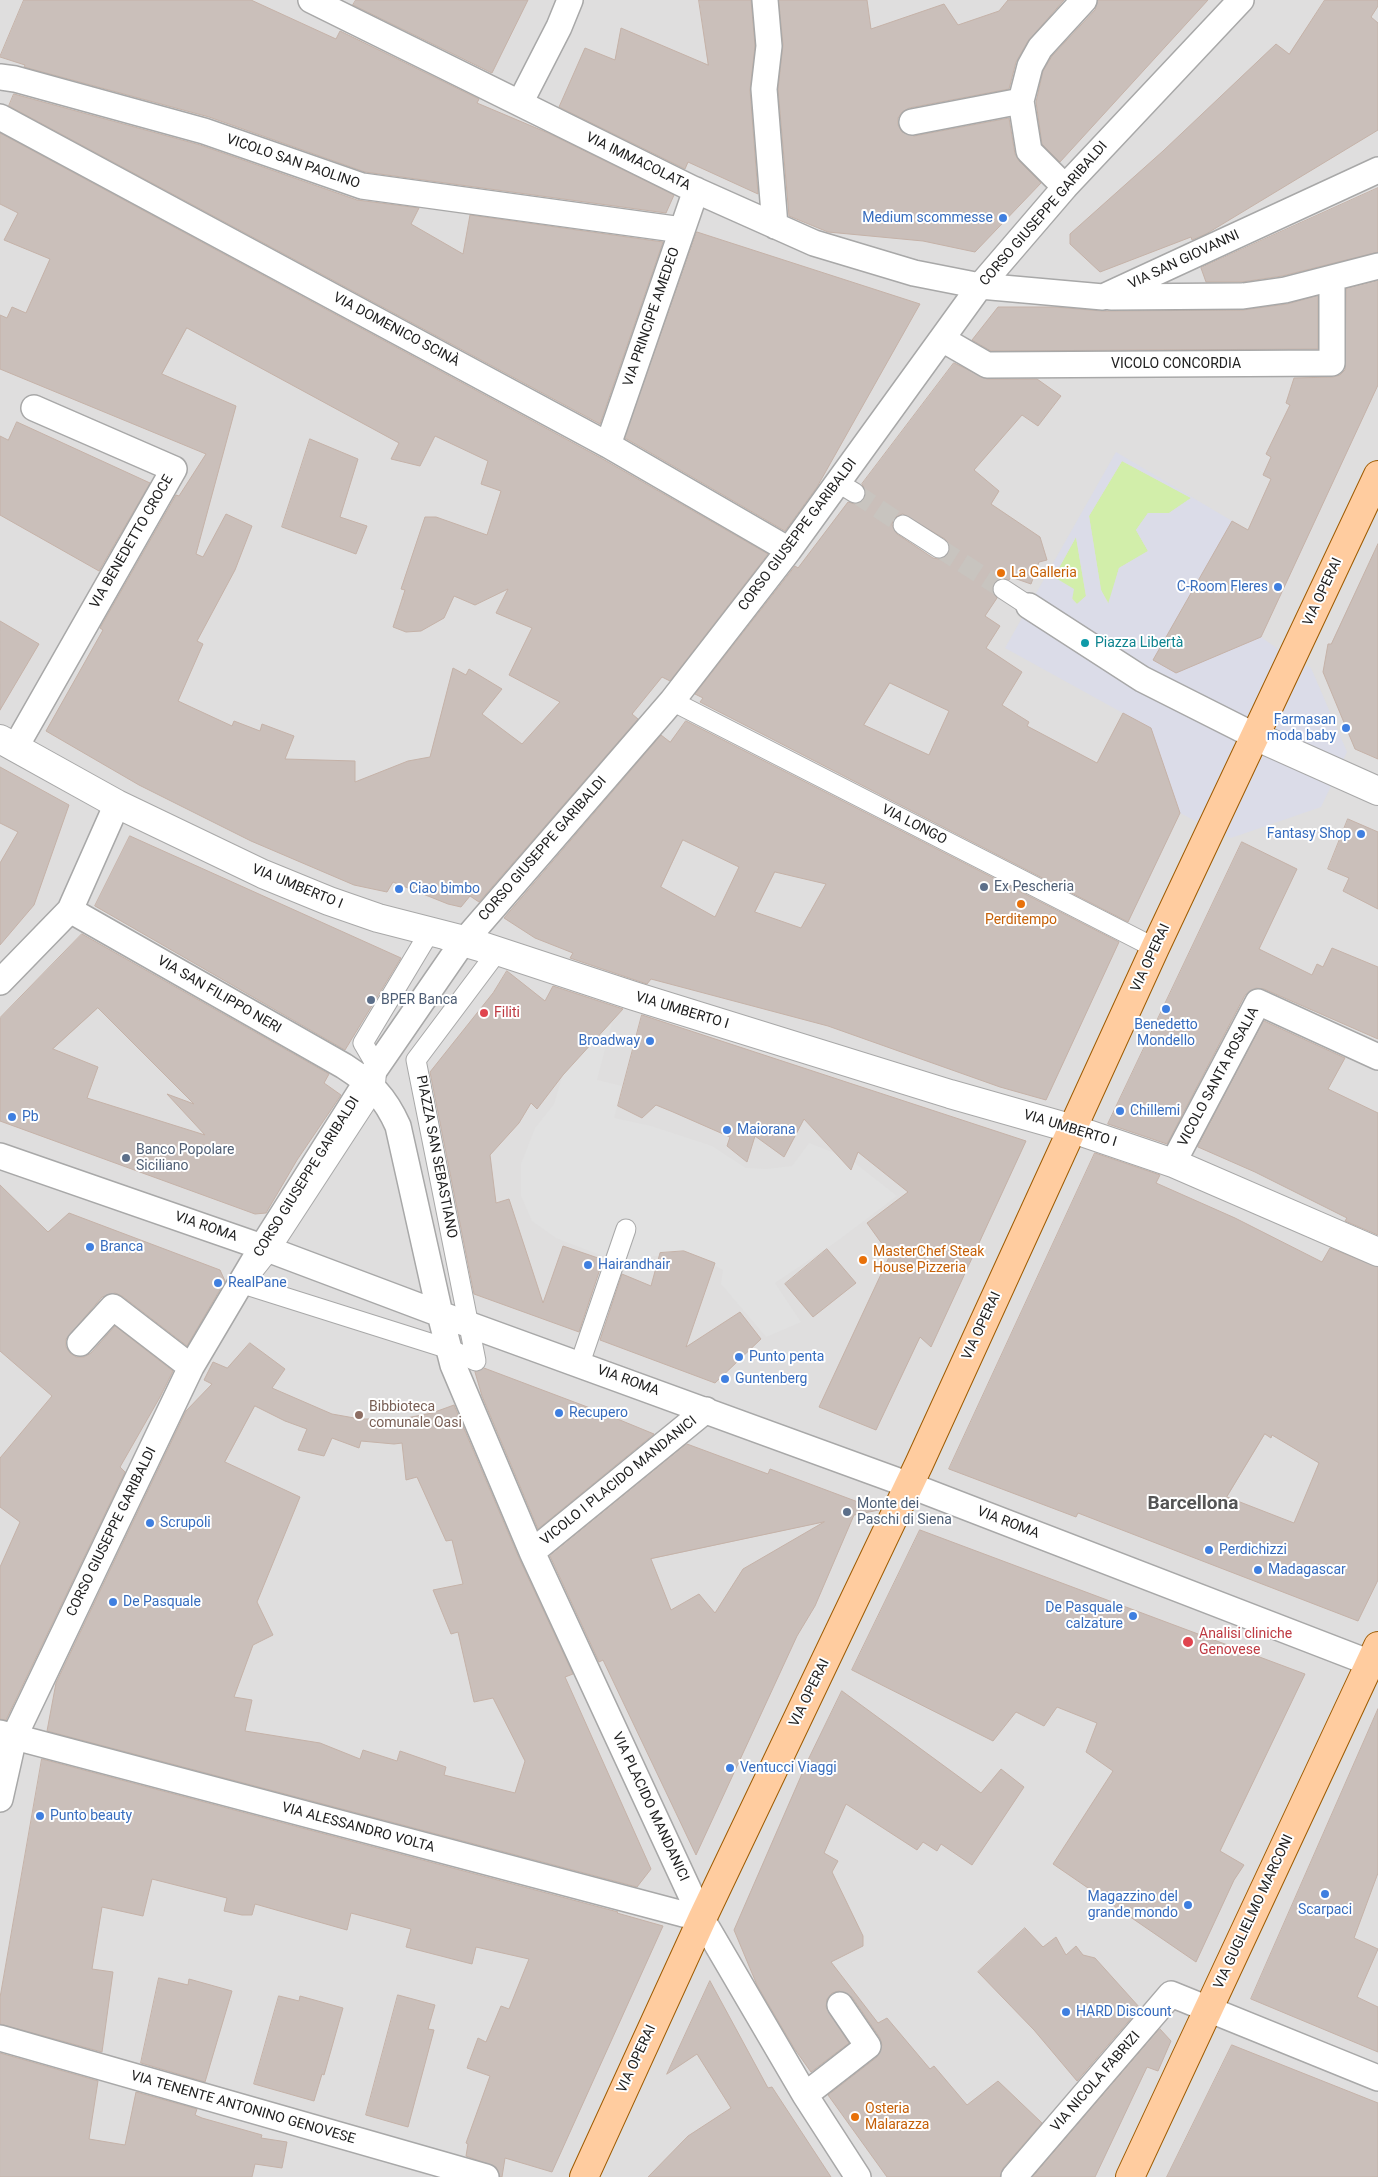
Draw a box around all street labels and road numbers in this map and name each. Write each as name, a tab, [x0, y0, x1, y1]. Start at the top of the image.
street label: VIA IMMACOLATA	[583, 129, 693, 195]
street label: VICOLO SAN PAOLINO	[224, 131, 362, 193]
street label: CORSO GIUSEPPE GARIBALDI	[977, 138, 1111, 290]
street label: VIA SAN GIOVANNI	[1126, 227, 1242, 293]
street label: VIA PRINCIPE AMEDEO	[620, 245, 684, 389]
street label: VIA DOMENICO SCINÀ	[330, 290, 462, 370]
street label: VICOLO CONCORDIA	[1111, 356, 1241, 372]
street label: CORSO GIUSEPPE GARIBALDI	[735, 456, 861, 614]
street label: VIA BENEDETTO CROCE	[87, 472, 177, 612]
street label: VIA OPERAI	[1300, 555, 1346, 629]
street label: CORSO GIUSEPPE GARIBALDI	[476, 773, 610, 925]
street label: VIA LONGO	[878, 801, 950, 849]
street label: VIA UMBERTO I	[249, 861, 345, 913]
street label: VIA OPERAI	[1128, 921, 1174, 995]
street label: VIA SAN FILIPPO NERI	[154, 953, 284, 1037]
street label: VIA UMBERTO I	[633, 989, 731, 1033]
street label: VICOLO SANTA ROSALIA	[1175, 1004, 1263, 1150]
street label: PIAZZA SAN SEBASTIANO	[412, 1074, 460, 1240]
street label: CORSO GIUSEPPE GARIBALDI	[251, 1094, 363, 1260]
street label: VIA UMBERTO I	[1021, 1107, 1119, 1151]
street label: VIA ROMA	[172, 1208, 240, 1246]
street label: VIA OPERAI	[959, 1289, 1005, 1363]
street label: VIA ROMA	[594, 1362, 662, 1400]
street label: VICOLO I PLACIDO MANDANICI	[538, 1413, 700, 1549]
street label: CORSO GIUSEPPE GARIBALDI	[64, 1445, 160, 1619]
street label: VIA ROMA	[975, 1503, 1041, 1543]
street label: VIA OPERAI	[786, 1656, 834, 1730]
street label: VIA PLACIDO MANDANICI	[608, 1730, 692, 1884]
street label: VIA ALESSANDRO VOLTA	[280, 1799, 436, 1857]
street label: VIA GUGLIELMO MARCONI	[1211, 1832, 1297, 1992]
street label: VIA OPERAI	[614, 2022, 660, 2096]
street label: VIA NICOLA FABRIZI	[1048, 2028, 1144, 2136]
street label: VIA TENENTE ANTONINO GENOVESE	[129, 2068, 357, 2148]

